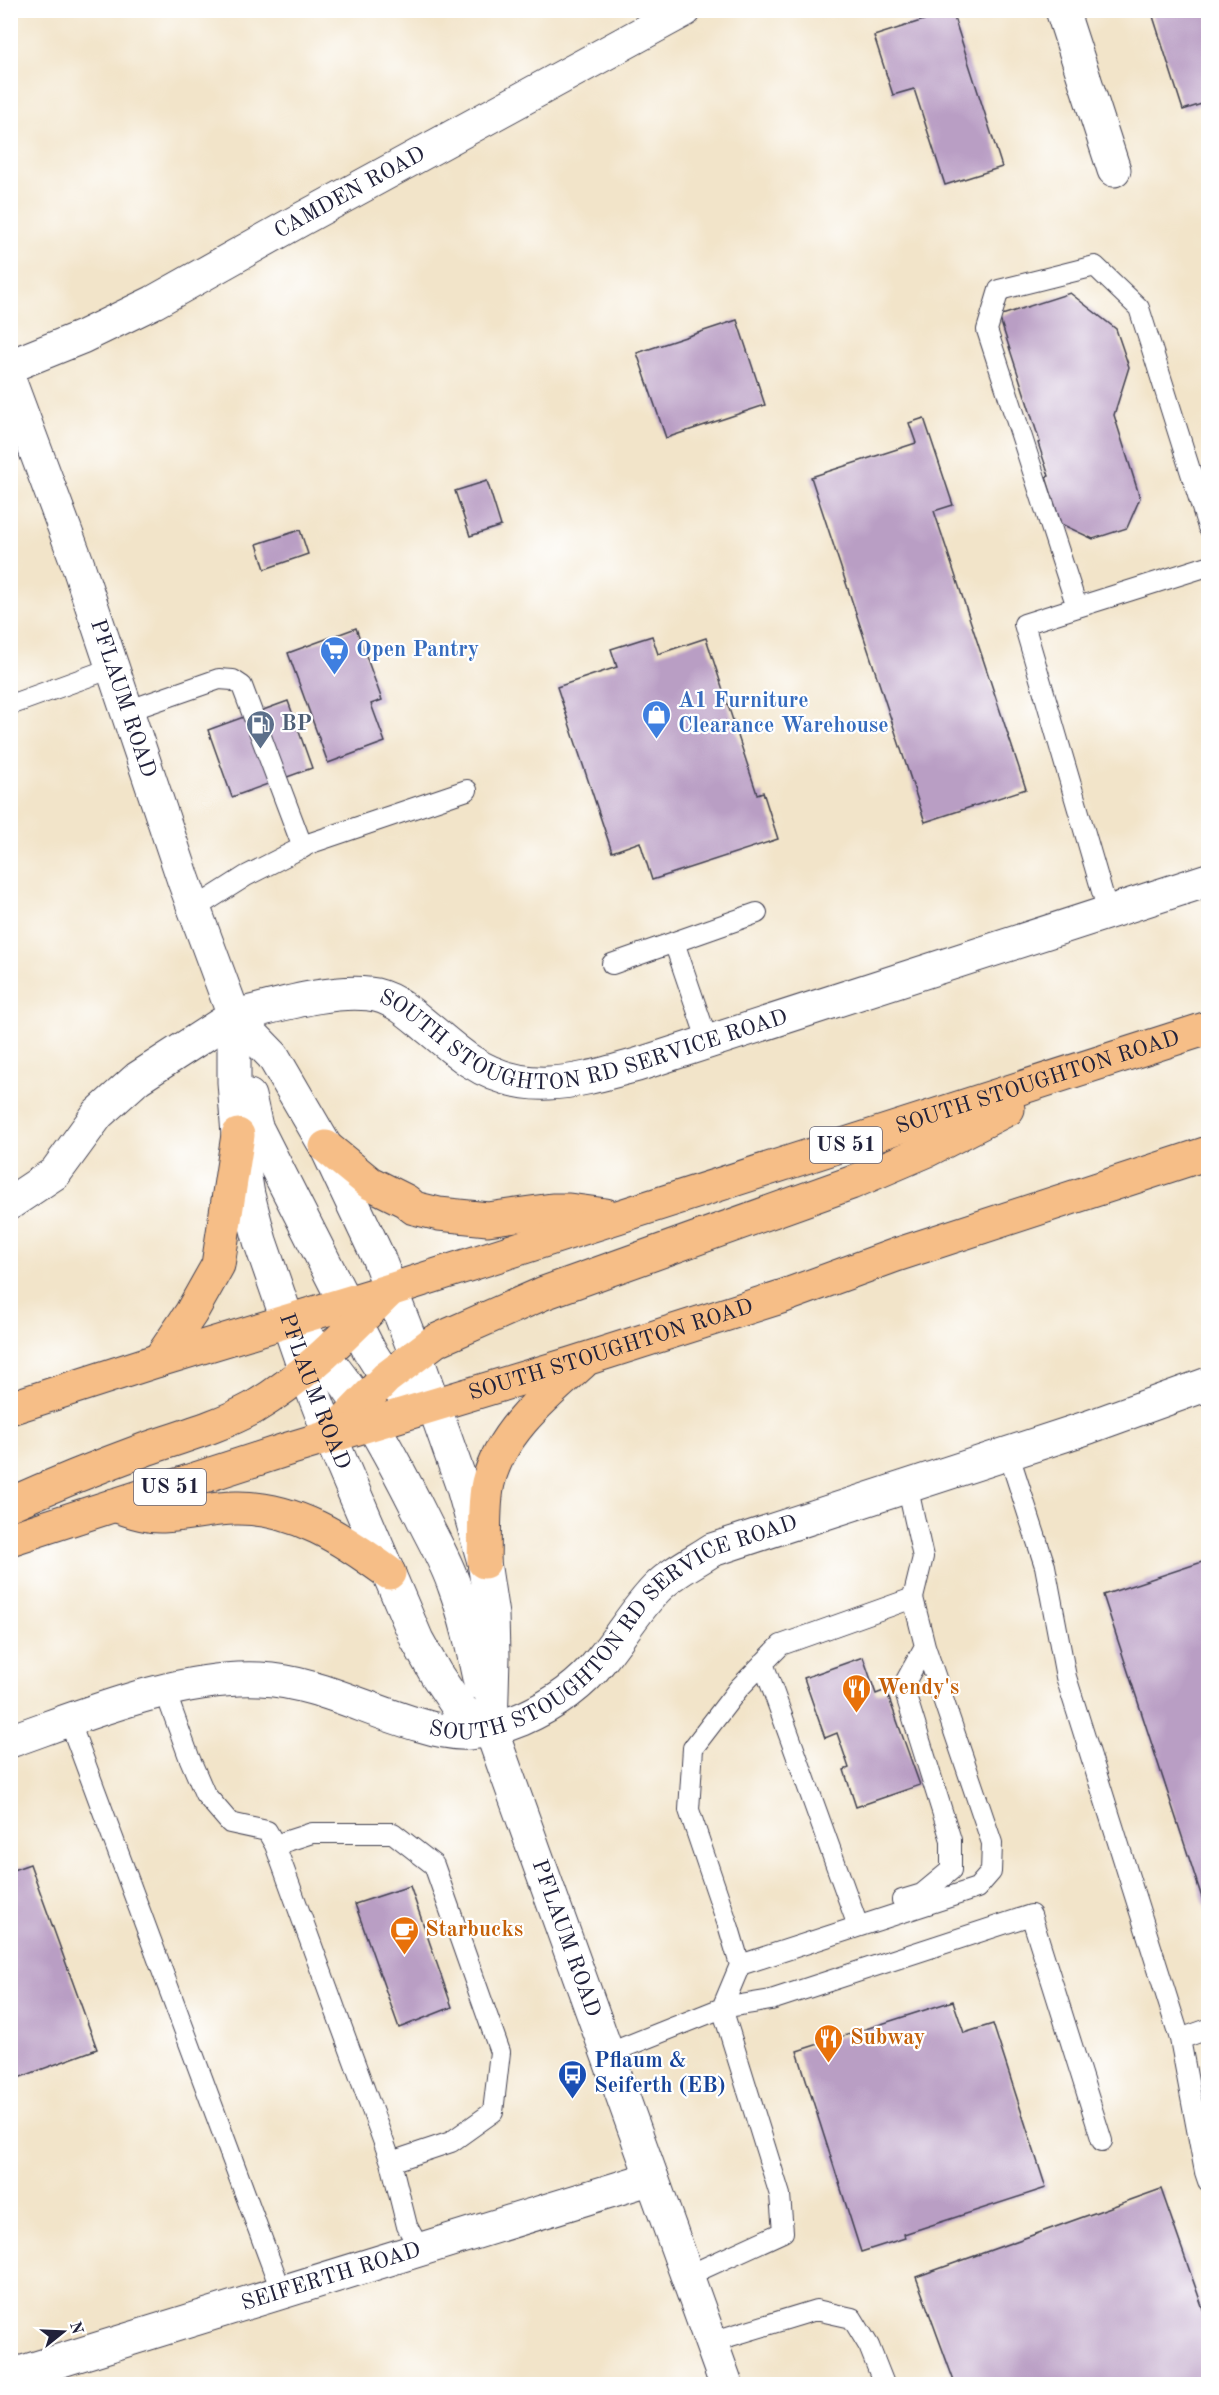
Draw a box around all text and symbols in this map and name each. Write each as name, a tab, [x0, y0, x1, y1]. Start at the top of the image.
street label: CAMDEN ROAD	[271, 143, 429, 243]
street label: PFLAUM ROAD	[86, 617, 159, 780]
supermarket icon: Open Pantry	[319, 634, 351, 676]
place label: Open Pantry	[356, 639, 479, 661]
place label: A1 Furniture Clearance Warehouse	[678, 690, 889, 737]
shop icon: A1 Furniture Clearance Warehouse	[641, 698, 673, 740]
fuel station icon: BP	[244, 708, 276, 750]
place label: BP	[281, 713, 312, 735]
street label: SOUTH STOUGHTON RD SERVICE ROAD	[362, 978, 804, 1028]
text: SOUTH STOUGHTON RD SERVICE ROAD	[376, 986, 790, 1094]
street label: SOUTH STOUGHTON ROAD	[893, 1027, 1182, 1138]
road number: US 51	[810, 1127, 882, 1163]
street label: SOUTH STOUGHTON ROAD	[466, 1295, 756, 1405]
street label: PFLAUM ROAD	[275, 1310, 354, 1473]
road number: US 51	[134, 1469, 206, 1505]
street label: SOUTH STOUGHTON RD SERVICE ROAD	[427, 1512, 800, 1744]
restaurant icon: Wendy's	[840, 1672, 872, 1714]
place label: Wendy's	[877, 1677, 959, 1699]
street label: PFLAUM ROAD	[528, 1857, 604, 2020]
cafe icon: Starbucks	[388, 1914, 420, 1956]
place label: Starbucks	[425, 1919, 523, 1941]
restaurant icon: Subway	[813, 2022, 845, 2064]
place label: Subway	[850, 2027, 925, 2049]
place label: Pflaum & Seiferth (EB)	[594, 2050, 726, 2097]
bus stop icon: Pflaum & Seiferth (EB)	[557, 2058, 589, 2100]
street label: SEIFERTH ROAD	[239, 2239, 423, 2315]
north arrow	[33, 2302, 93, 2362]
text: N	[66, 2320, 85, 2337]

